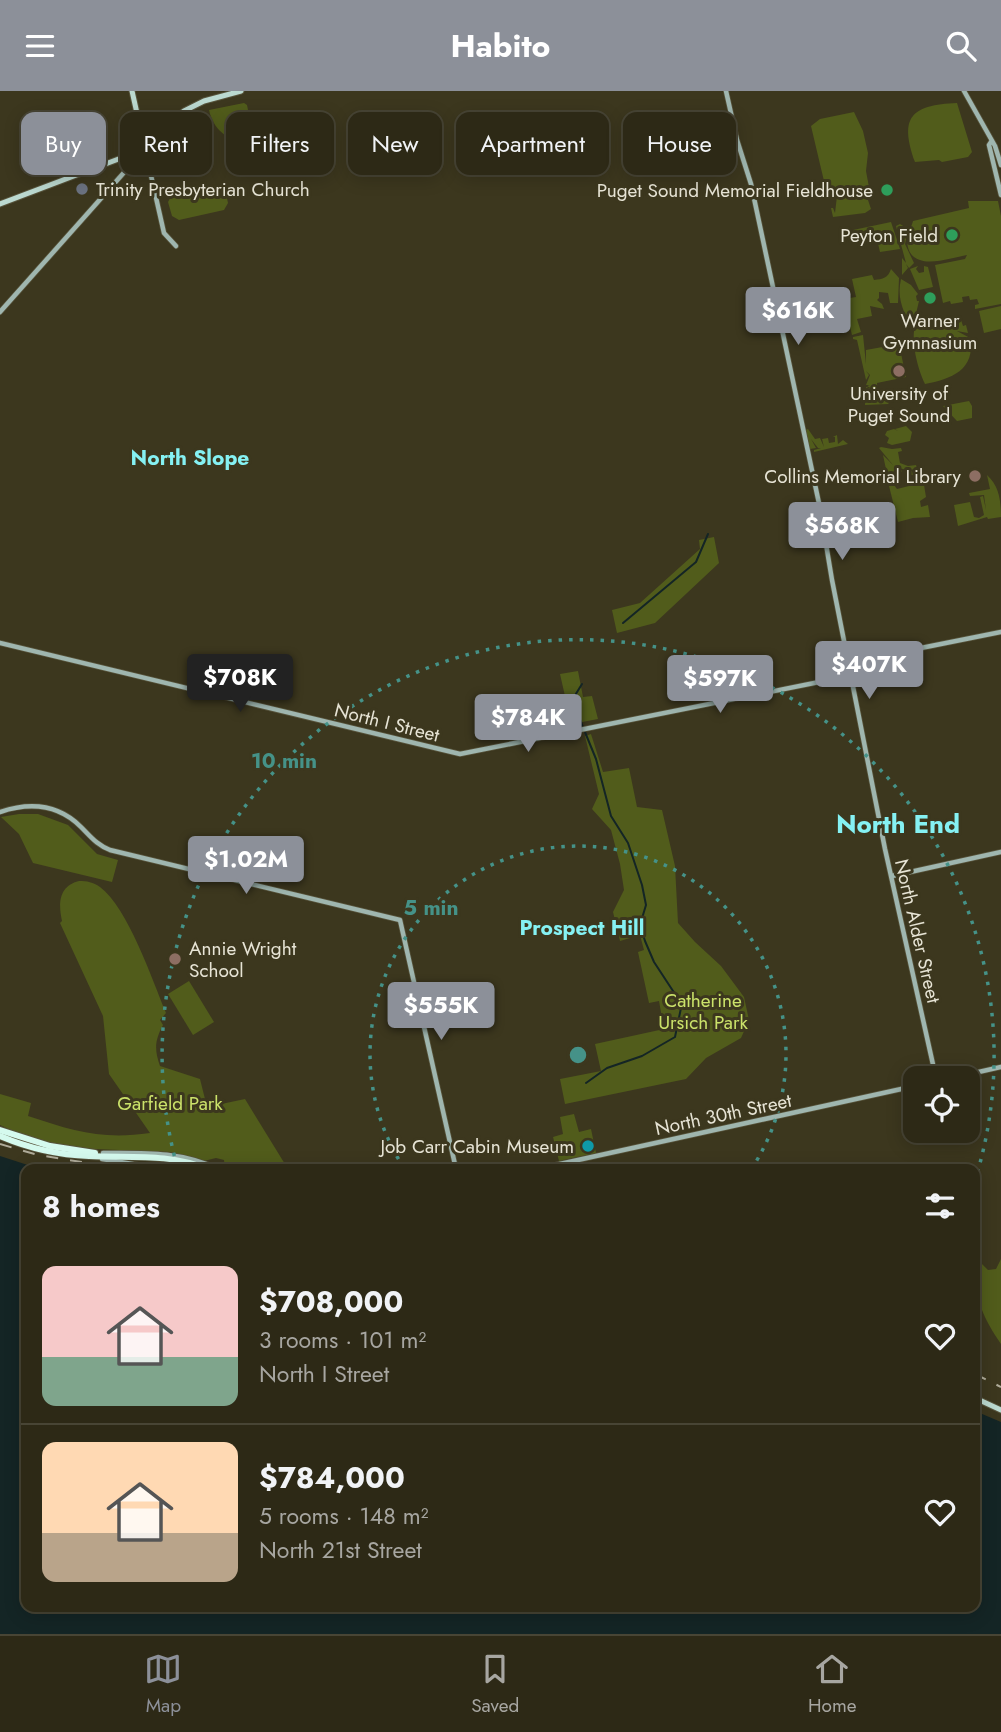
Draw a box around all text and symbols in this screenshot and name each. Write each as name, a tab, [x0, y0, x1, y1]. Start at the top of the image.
text: Habito	[450, 23, 551, 69]
icon: menu	[21, 27, 59, 65]
icon: search	[942, 27, 980, 65]
chip: Buy	[21, 112, 106, 175]
chip: Rent	[120, 112, 212, 175]
chip: Filters	[226, 112, 334, 175]
chip: New	[348, 112, 442, 175]
chip: Apartment	[456, 112, 609, 175]
chip: House	[623, 112, 736, 175]
place label: Trinity Presbyterian Church	[96, 176, 310, 203]
place label: Puget Sound Memorial Fieldhouse	[597, 177, 873, 204]
marker: Trinity Presbyterian Church	[74, 181, 90, 197]
marker: Puget Sound Memorial Fieldhouse	[879, 182, 895, 198]
place label: Peyton Field	[840, 222, 938, 249]
marker: Peyton Field	[944, 227, 960, 243]
pin: $616K	[749, 287, 847, 347]
marker: Warner Gymnasium	[922, 290, 938, 306]
text: $616K	[762, 293, 834, 327]
place label: Warner Gymnasium	[883, 307, 977, 356]
marker: University of Puget Sound	[891, 363, 907, 379]
place label: University of Puget Sound	[848, 380, 950, 429]
district label: North Slope	[131, 443, 249, 473]
place label: Collins Memorial Library	[764, 463, 962, 490]
marker: Collins Memorial Library	[967, 468, 983, 484]
pin: $568K	[793, 503, 891, 562]
text: $568K	[804, 508, 880, 542]
pin: $407K	[820, 641, 918, 701]
text: $407K	[831, 647, 907, 681]
pin: $708K	[191, 655, 289, 714]
pin: $597K	[671, 655, 769, 715]
text: $708K	[203, 660, 277, 694]
text: $597K	[683, 661, 757, 695]
pin: $784K	[479, 695, 577, 754]
street label: North I Street	[331, 696, 443, 749]
text: $784K	[491, 700, 565, 734]
text: 10 min	[251, 746, 317, 776]
district label: North End	[836, 805, 960, 843]
pin: $1.02M	[189, 837, 303, 896]
text: $1.02M	[204, 842, 288, 876]
street label: North Alder Street	[888, 856, 947, 1006]
text: 5 min	[404, 893, 458, 923]
district label: Prospect Hill	[520, 913, 644, 943]
place label: Annie Wright School	[189, 935, 297, 984]
marker: Annie Wright School	[167, 951, 183, 967]
pin: $555K	[392, 983, 490, 1042]
park label: Catherine Ursich Park	[658, 987, 748, 1036]
text: $555K	[404, 988, 478, 1022]
centre of rings	[566, 1043, 590, 1067]
map controls	[903, 1066, 980, 1143]
button: locate	[903, 1066, 980, 1143]
street label: North 30th Street	[652, 1087, 794, 1142]
park label: Garfield Park	[117, 1090, 223, 1117]
place label: Job Carr Cabin Museum	[377, 1133, 574, 1160]
marker: Job Carr Cabin Museum	[580, 1138, 596, 1154]
text: 8 homes	[42, 1185, 160, 1228]
icon: filters	[921, 1187, 959, 1225]
text: $708,000	[259, 1280, 403, 1323]
icon: home	[98, 1294, 182, 1378]
icon: heart	[921, 1317, 959, 1355]
text: 3 rooms · 101 m²	[259, 1323, 426, 1357]
text: North I Street	[259, 1357, 389, 1391]
text: $784,000	[259, 1456, 405, 1499]
icon: home	[98, 1470, 182, 1554]
icon: heart	[921, 1493, 959, 1531]
text: 5 rooms · 148 m²	[259, 1499, 429, 1533]
text: North 21st Street	[259, 1533, 422, 1567]
tab: Map	[144, 1650, 182, 1719]
tab: Saved	[471, 1650, 519, 1719]
tab: Home	[808, 1650, 857, 1719]

